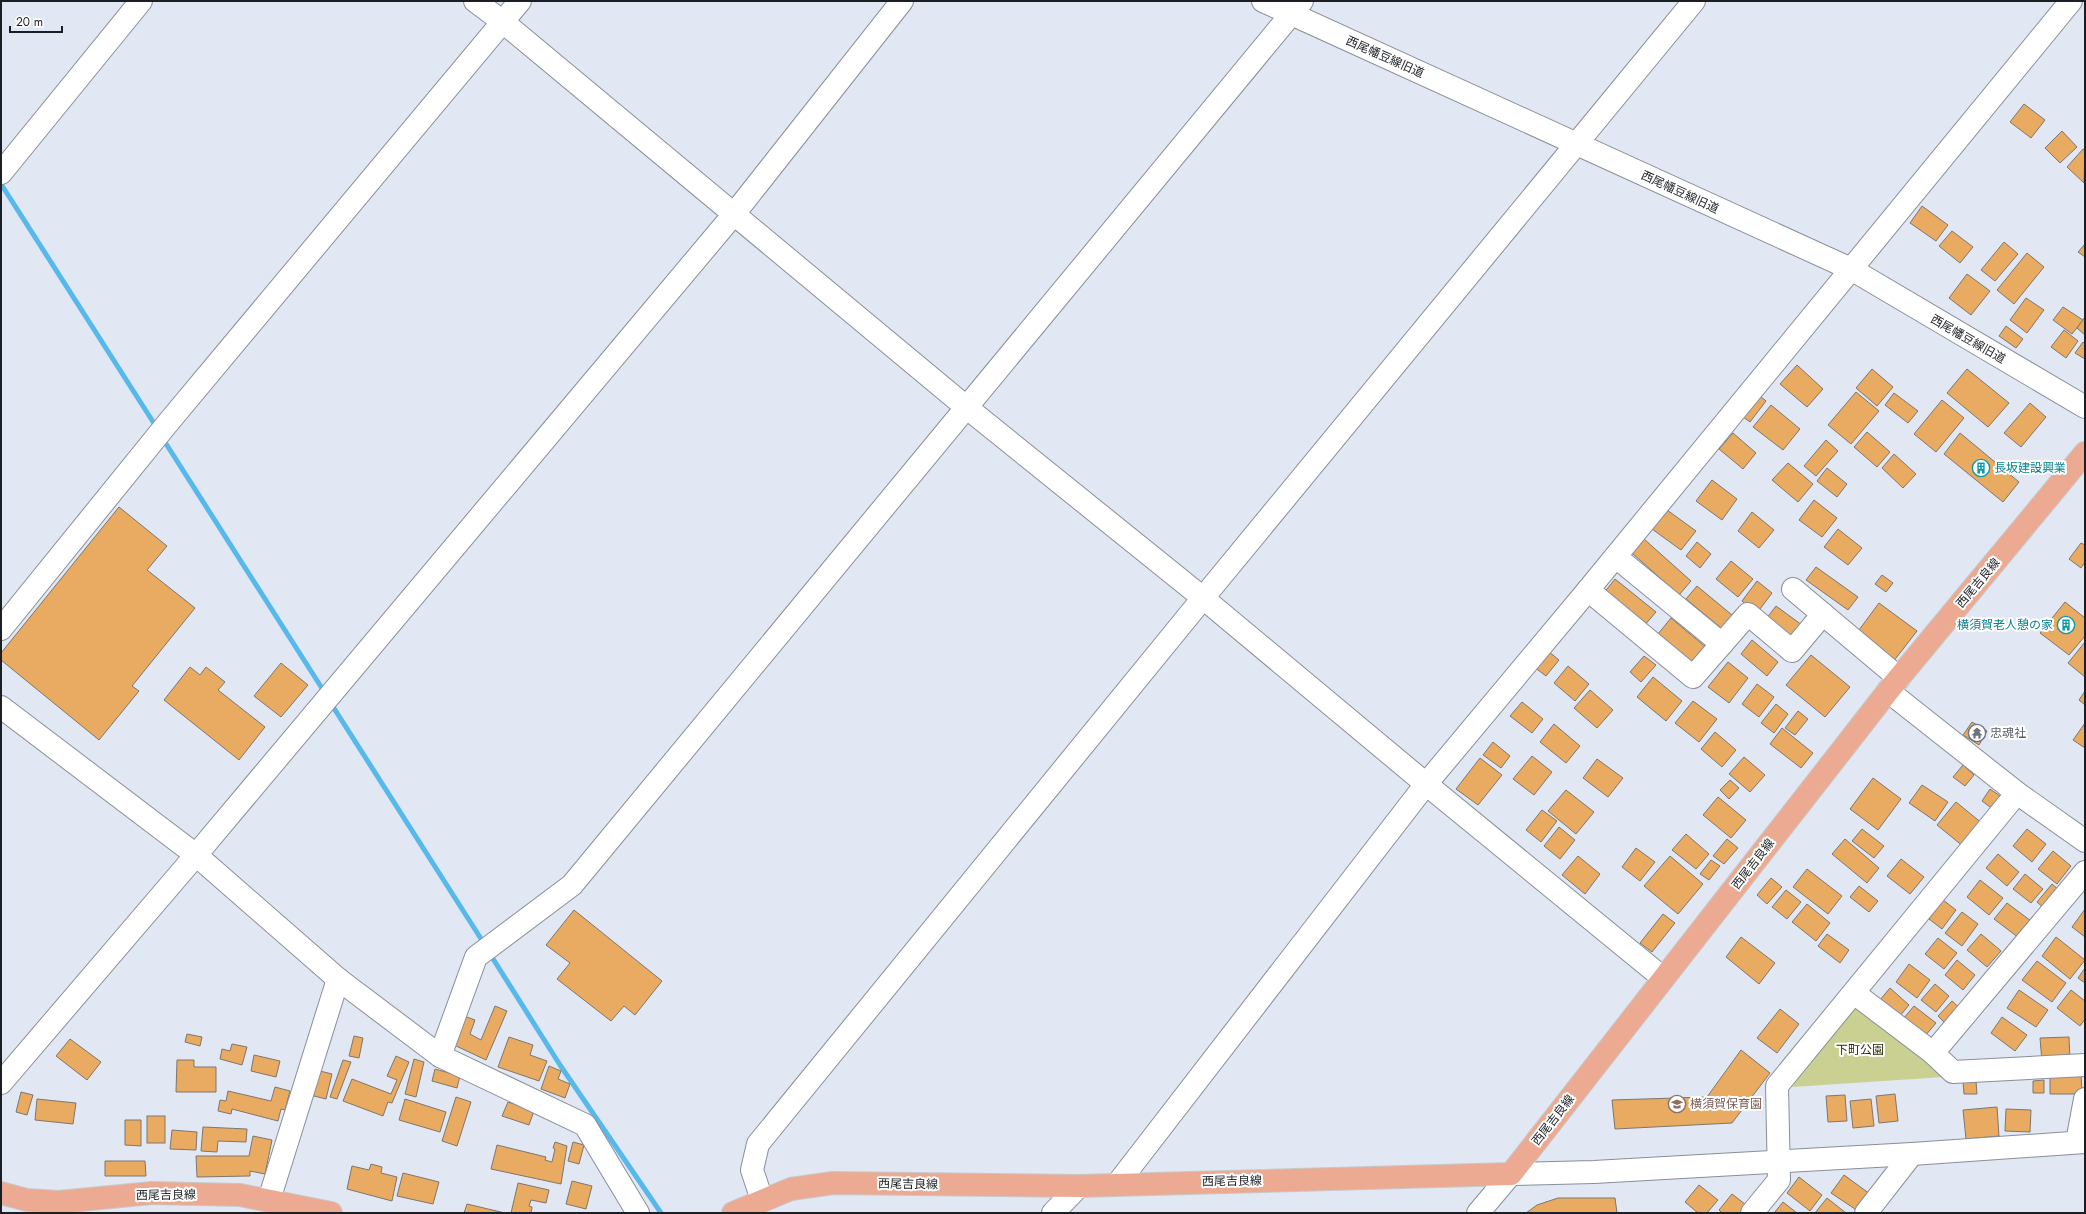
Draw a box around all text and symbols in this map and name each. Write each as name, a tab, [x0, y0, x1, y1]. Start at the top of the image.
scale bar	[10, 8, 62, 34]
text: 20 m	[16, 13, 43, 31]
street label: 西尾幡豆線旧道	[1343, 32, 1427, 82]
street label: 西尾幡豆線旧道	[1638, 166, 1722, 218]
street label: 西尾幡豆線旧道	[1927, 310, 2009, 368]
building icon: 長坂建設興業	[1971, 458, 1991, 478]
place label: 長坂建設興業	[1994, 459, 2066, 477]
street label: 西尾吉良線	[1952, 554, 2004, 612]
building icon: 横須賀老人憩の家	[2056, 615, 2076, 635]
place label: 横須賀老人憩の家	[1957, 616, 2053, 634]
temple icon: 忠魂社	[1967, 723, 1987, 743]
place label: 忠魂社	[1990, 724, 2026, 742]
street label: 西尾吉良線	[1727, 835, 1779, 893]
park label: 下町公園	[1836, 1041, 1884, 1059]
street label: 西尾吉良線	[1527, 1091, 1579, 1149]
school or university icon: 横須賀保育園	[1667, 1094, 1687, 1114]
place label: 横須賀保育園	[1690, 1095, 1762, 1113]
street label: 西尾吉良線	[1202, 1171, 1262, 1191]
street label: 西尾吉良線	[878, 1174, 938, 1194]
street label: 西尾吉良線	[136, 1185, 196, 1205]

